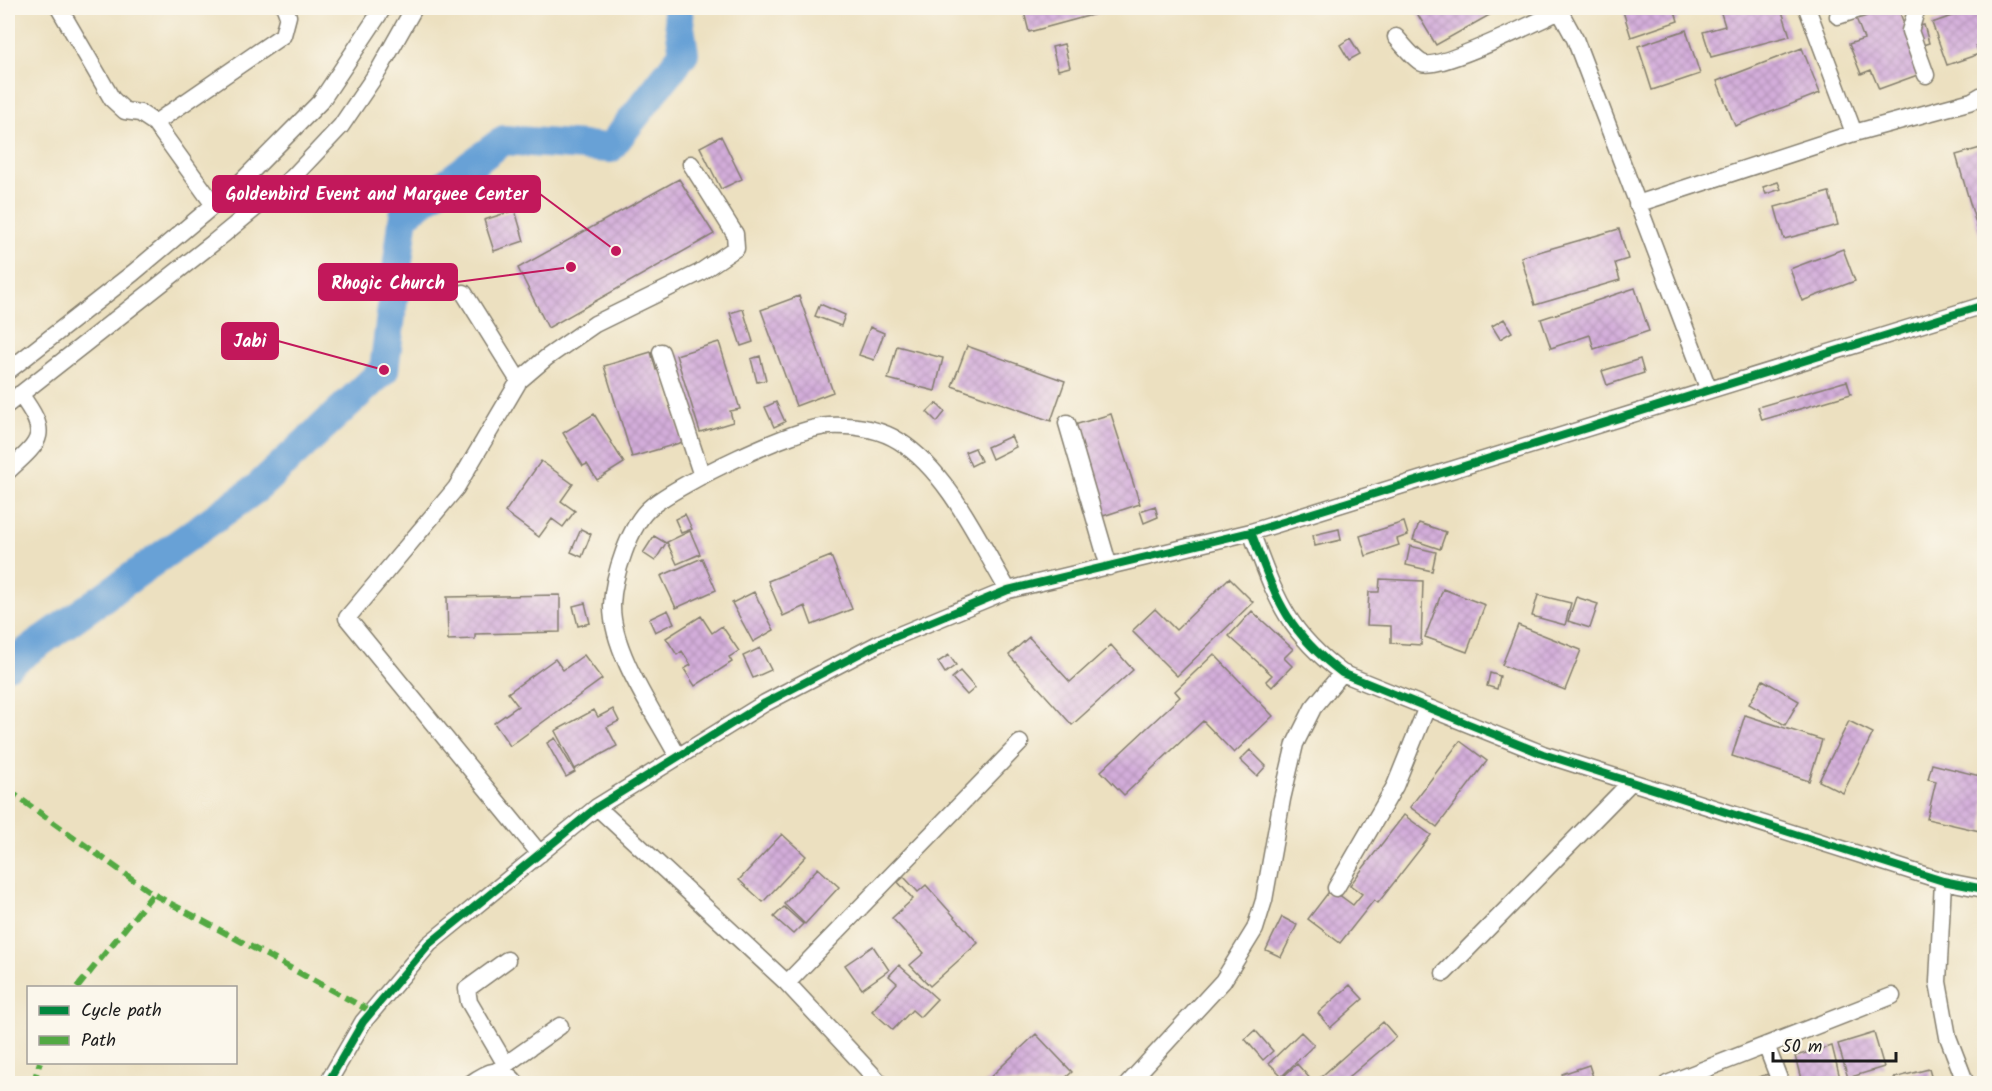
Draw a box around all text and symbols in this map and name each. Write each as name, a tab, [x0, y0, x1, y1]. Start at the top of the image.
callout: Goldenbird Event and Marquee Center	[213, 176, 540, 212]
text: Goldenbird Event and Marquee Center	[226, 181, 530, 210]
callout: Rhogic Church	[319, 264, 457, 300]
text: Rhogic Church	[331, 270, 445, 299]
callout: Jabi	[222, 323, 278, 359]
text: Jabi	[234, 328, 267, 357]
legend	[27, 986, 237, 1064]
text: Cycle path	[81, 997, 162, 1026]
scale bar	[1773, 1025, 1896, 1063]
text: Path	[81, 1027, 116, 1056]
text: 50 m	[1782, 1033, 1822, 1062]

